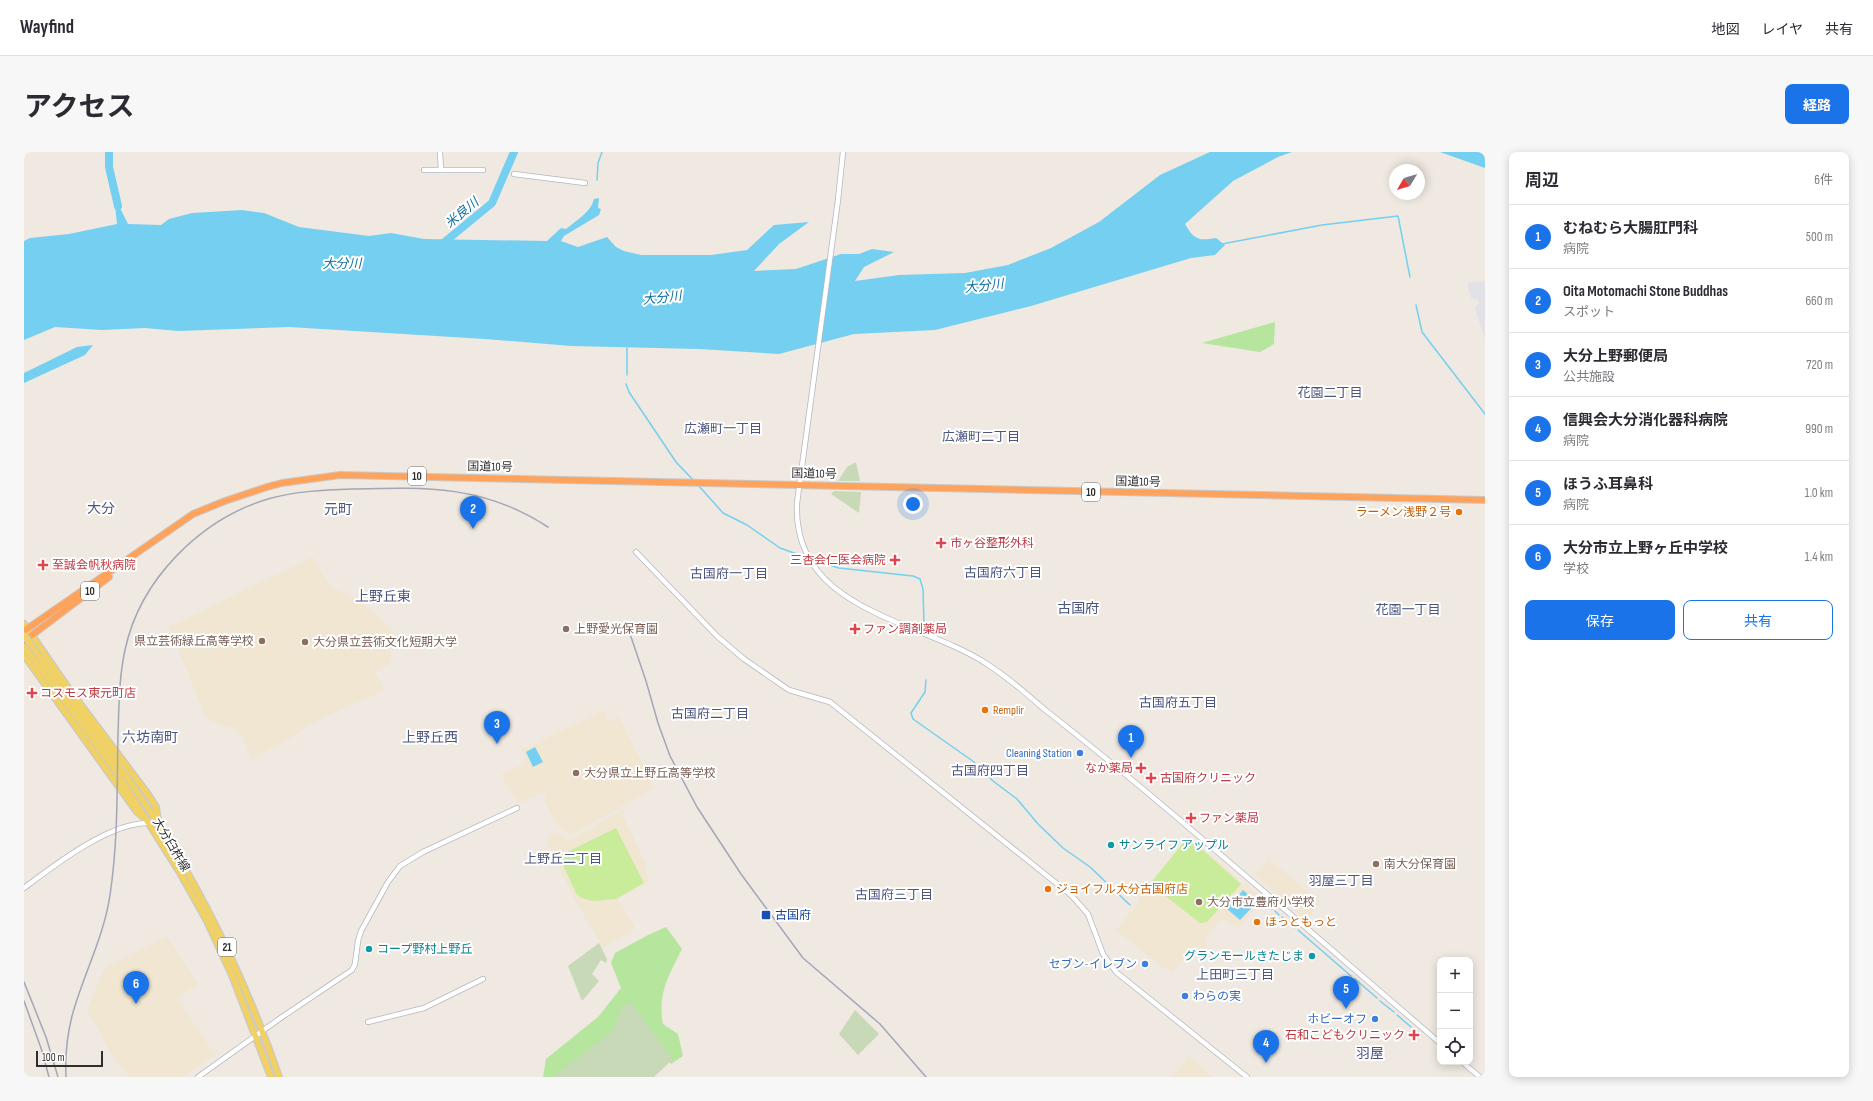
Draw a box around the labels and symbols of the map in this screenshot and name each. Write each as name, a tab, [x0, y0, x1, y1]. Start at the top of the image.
north arrow	[1389, 164, 1425, 200]
water label: 米良川	[442, 193, 484, 232]
water label: 大分川	[322, 256, 364, 272]
water label: 大分川	[964, 276, 1006, 296]
water label: 大分川	[642, 288, 684, 308]
district label: 花園二丁目	[1297, 385, 1363, 401]
district label: 広瀬町一丁目	[684, 421, 762, 437]
district label: 広瀬町二丁目	[942, 429, 1020, 445]
street label: 国道10号	[467, 459, 513, 475]
street label: 国道10号	[791, 466, 837, 482]
road number: 10	[408, 467, 426, 485]
street label: 国道10号	[1115, 474, 1161, 490]
road number: 10	[1082, 483, 1100, 501]
your location	[903, 494, 923, 514]
pin: 2	[460, 496, 486, 529]
district label: 大分	[87, 500, 115, 517]
district label: 元町	[324, 501, 352, 518]
place label: ラーメン浅野２号	[1355, 505, 1451, 520]
marker: ラーメン浅野２号	[1454, 507, 1464, 517]
place label: 市ヶ谷整形外科	[950, 536, 1034, 551]
marker: 市ヶ谷整形外科	[935, 537, 947, 549]
place label: 三杏会仁医会病院	[790, 553, 886, 568]
marker: 三杏会仁医会病院	[889, 554, 901, 566]
place label: 至誠会帆秋病院	[52, 558, 136, 573]
marker: 至誠会帆秋病院	[37, 559, 49, 571]
district label: 古国府六丁目	[964, 565, 1042, 581]
district label: 古国府一丁目	[690, 566, 768, 582]
road number: 10	[81, 582, 99, 600]
district label: 上野丘東	[355, 588, 411, 605]
district label: 古国府	[1057, 600, 1099, 617]
district label: 花園一丁目	[1375, 602, 1441, 618]
place label: 上野愛光保育園	[574, 622, 658, 637]
place label: ファン調剤薬局	[863, 622, 947, 637]
marker: 上野愛光保育園	[561, 624, 571, 634]
marker: ファン調剤薬局	[850, 624, 860, 634]
place label: 県立芸術緑丘高等学校	[134, 634, 254, 649]
place label: 大分県立芸術文化短期大学	[313, 635, 457, 650]
marker: 県立芸術緑丘高等学校	[257, 636, 267, 646]
marker: 大分県立芸術文化短期大学	[300, 637, 310, 647]
place label: コスモス東元町店	[40, 686, 136, 701]
marker: コスモス東元町店	[27, 688, 37, 698]
district label: 古国府五丁目	[1139, 695, 1217, 711]
place label: Remplir	[993, 703, 1025, 718]
marker: Remplir	[980, 705, 990, 715]
district label: 古国府二丁目	[671, 706, 749, 722]
pin: 3	[484, 711, 510, 744]
pin: 1	[1118, 725, 1144, 758]
district label: 六坊南町	[122, 729, 178, 746]
district label: 上野丘西	[402, 729, 458, 746]
place label: Cleaning Station	[1006, 746, 1072, 761]
marker: Cleaning Station	[1075, 748, 1085, 758]
place label: なか薬局	[1085, 761, 1133, 776]
district label: 古国府四丁目	[951, 763, 1029, 779]
marker: なか薬局	[1136, 763, 1146, 773]
place label: 大分県立上野丘高等学校	[584, 766, 716, 781]
marker: 大分県立上野丘高等学校	[571, 768, 581, 778]
place label: 古国府クリニック	[1160, 771, 1256, 786]
marker: 古国府クリニック	[1145, 772, 1157, 784]
place label: ファン薬局	[1199, 811, 1259, 826]
marker: ファン薬局	[1186, 813, 1196, 823]
street label: 大分臼杵線	[149, 815, 193, 875]
place label: サンライフ アップル	[1119, 838, 1229, 853]
marker: サンライフ アップル	[1106, 840, 1116, 850]
district label: 上野丘二丁目	[524, 851, 602, 867]
place label: 南大分保育園	[1384, 857, 1456, 872]
marker: 南大分保育園	[1371, 859, 1381, 869]
district label: 羽屋三丁目	[1308, 873, 1374, 889]
place label: ジョイフル大分古国府店	[1056, 882, 1188, 897]
marker: ジョイフル大分古国府店	[1043, 884, 1053, 894]
district label: 古国府三丁目	[855, 887, 933, 903]
place label: 大分市立豊府小学校	[1207, 895, 1315, 910]
marker: 大分市立豊府小学校	[1194, 897, 1204, 907]
place label: 古国府	[775, 908, 811, 923]
marker: 古国府	[760, 909, 772, 921]
place label: ほっともっと	[1265, 915, 1337, 930]
marker: ほっともっと	[1252, 917, 1262, 927]
road number: 21	[218, 938, 236, 956]
place label: コープ野村上野丘	[377, 942, 472, 957]
marker: コープ野村上野丘	[364, 944, 374, 954]
place label: グランモールきたじま	[1184, 949, 1304, 964]
marker: グランモールきたじま	[1307, 951, 1317, 961]
place label: セブン-イレブン	[1049, 957, 1137, 972]
marker: セブン-イレブン	[1140, 959, 1150, 969]
district label: 上田町三丁目	[1196, 967, 1274, 983]
pin: 6	[123, 971, 149, 1004]
pin: 5	[1333, 976, 1359, 1009]
place label: わらの実	[1193, 989, 1241, 1004]
marker: わらの実	[1180, 991, 1190, 1001]
place label: ホビーオフ	[1307, 1012, 1367, 1027]
marker: ホビーオフ	[1370, 1014, 1380, 1024]
place label: 石和こどもクリニック	[1285, 1028, 1405, 1043]
marker: 石和こどもクリニック	[1408, 1029, 1420, 1041]
pin: 4	[1253, 1030, 1279, 1063]
district label: 羽屋	[1356, 1045, 1384, 1062]
scale bar	[36, 1049, 103, 1068]

